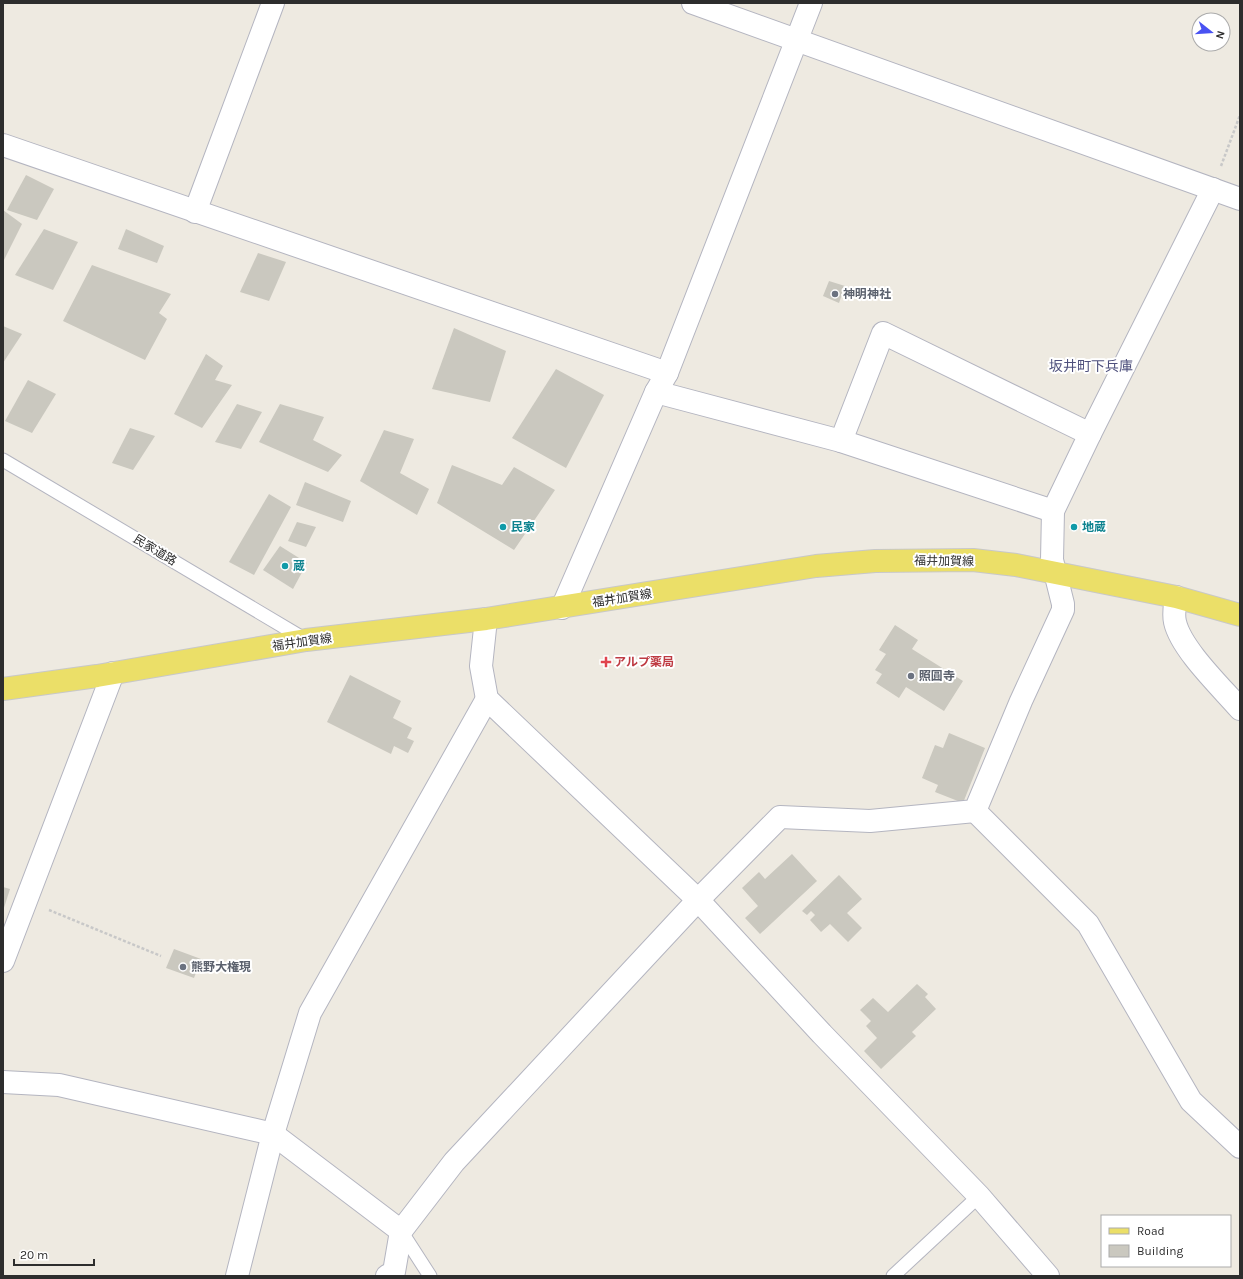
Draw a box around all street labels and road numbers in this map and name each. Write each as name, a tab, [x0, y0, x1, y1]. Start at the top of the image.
street label: 民家道路	[131, 532, 179, 568]
street label: 福井加賀線	[914, 553, 974, 569]
street label: 福井加賀線	[591, 586, 653, 610]
street label: 福井加賀線	[271, 631, 333, 653]

